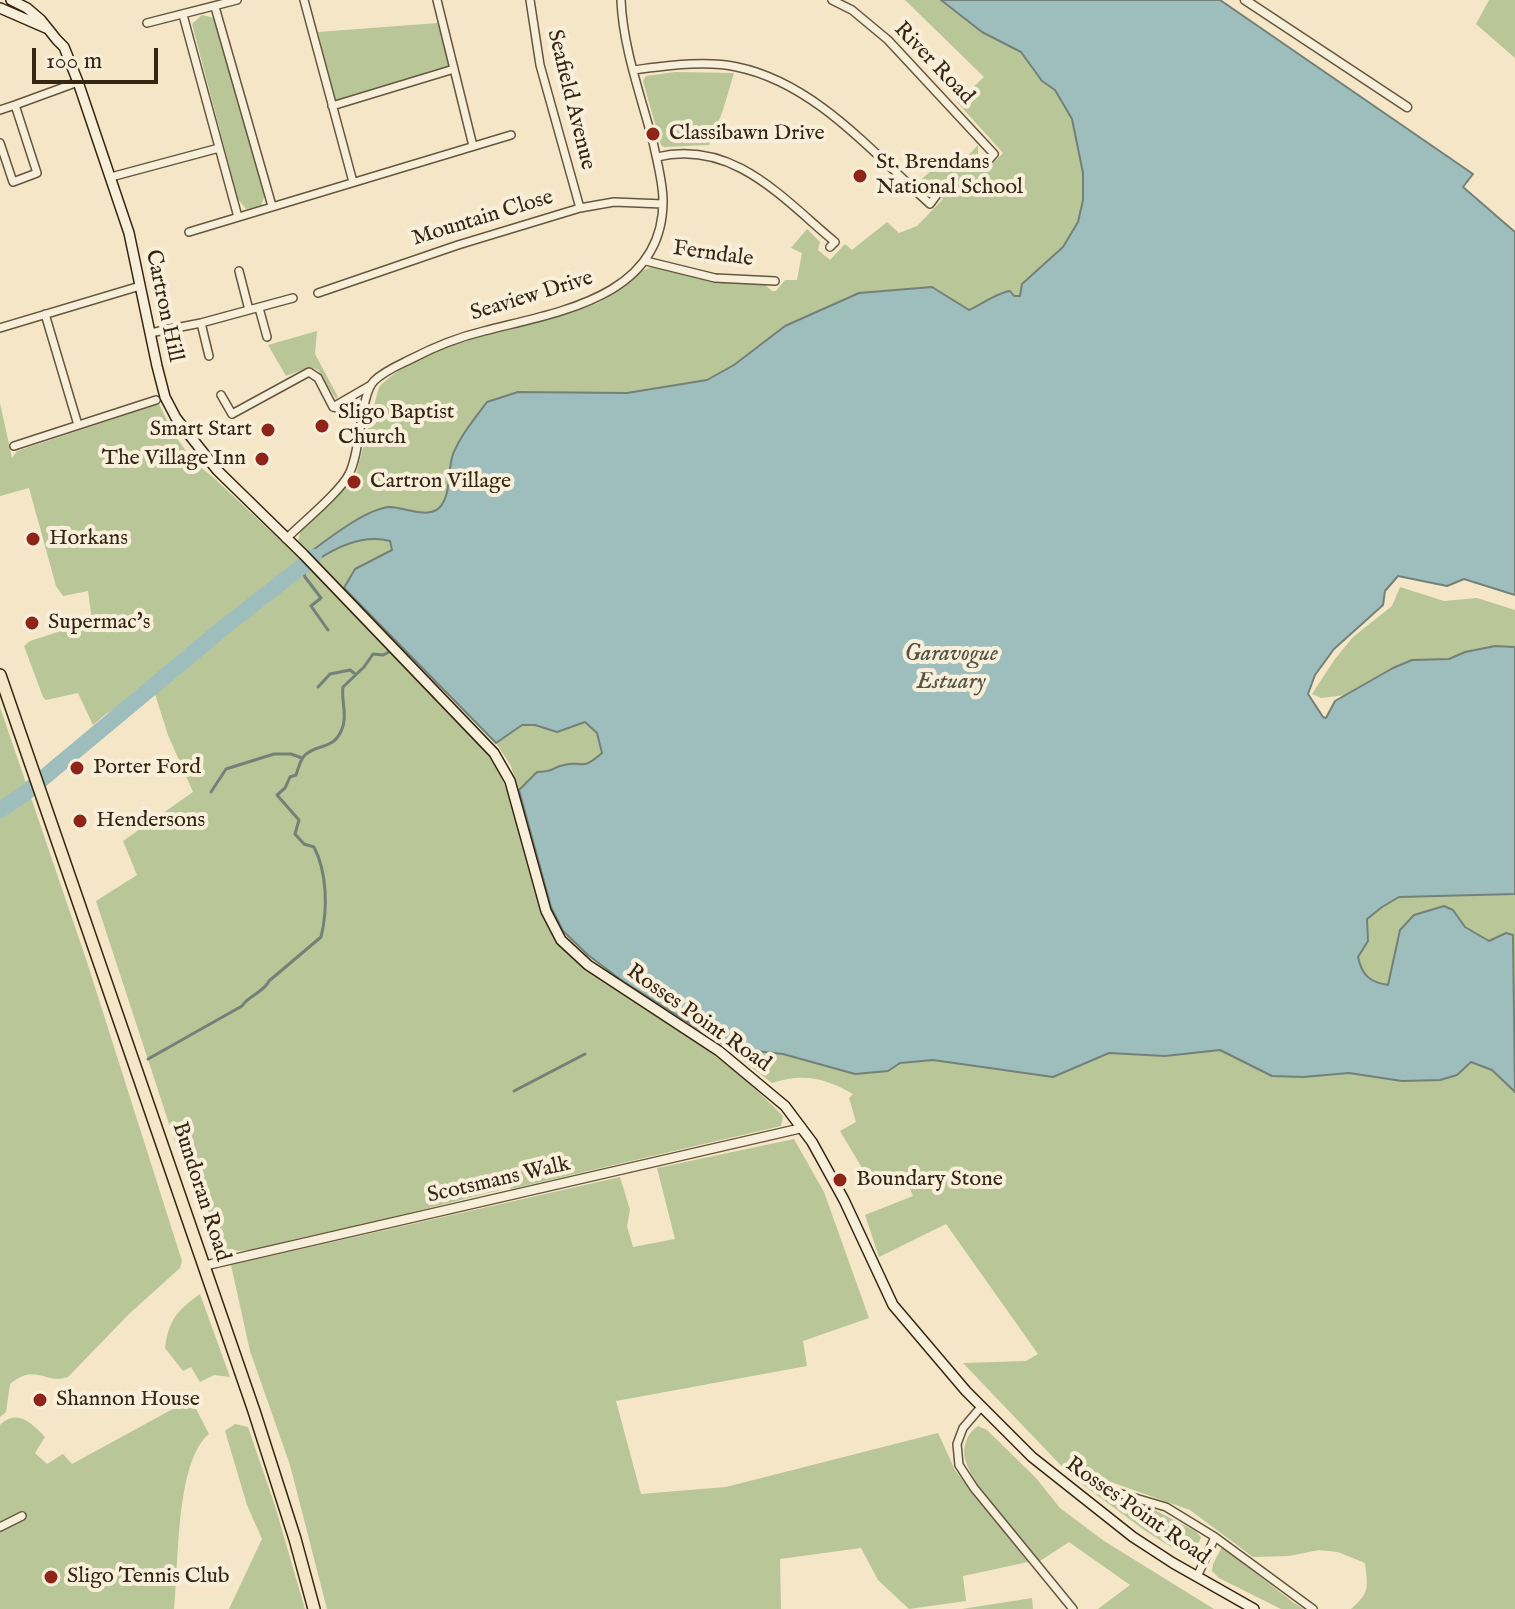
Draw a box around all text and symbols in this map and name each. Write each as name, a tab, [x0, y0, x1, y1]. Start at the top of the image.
street label: River Road	[887, 17, 979, 111]
street label: Seafield Avenue	[540, 27, 600, 173]
scale bar	[36, 32, 162, 82]
text: 100 m	[46, 46, 102, 77]
place label: Classibawn Drive	[669, 121, 825, 147]
marker: Classibawn Drive	[644, 125, 662, 143]
place label: St. Brendans National School	[876, 150, 1023, 202]
marker: St. Brendans National School	[851, 167, 869, 185]
street label: Mountain Close	[409, 185, 557, 253]
street label: Ferndale	[671, 236, 755, 274]
street label: Cartron Hill	[138, 247, 188, 365]
street label: Seaview Drive	[468, 266, 596, 328]
place label: Sligo Baptist Church	[338, 400, 454, 452]
place label: Smart Start	[150, 417, 252, 443]
marker: Sligo Baptist Church	[313, 417, 331, 435]
marker: Smart Start	[259, 421, 277, 439]
place label: The Village Inn	[102, 446, 246, 472]
marker: The Village Inn	[253, 450, 271, 468]
place label: Cartron Village	[370, 469, 511, 495]
marker: Cartron Village	[345, 473, 363, 491]
place label: Horkans	[49, 526, 128, 552]
marker: Horkans	[24, 530, 42, 548]
place label: Supermac's	[48, 610, 150, 636]
marker: Supermac's	[23, 614, 41, 632]
water label: Garavogue Estuary	[904, 641, 998, 697]
place label: Porter Ford	[93, 755, 201, 781]
marker: Porter Ford	[68, 759, 86, 777]
place label: Hendersons	[96, 808, 205, 834]
marker: Hendersons	[71, 812, 89, 830]
street label: Rosses Point Road	[621, 959, 775, 1079]
street label: Bundoran Road	[165, 1119, 235, 1265]
street label: Scotsmans Walk	[425, 1152, 573, 1210]
place label: Boundary Stone	[856, 1167, 1003, 1193]
marker: Boundary Stone	[831, 1171, 849, 1189]
place label: Shannon House	[56, 1387, 200, 1413]
marker: Shannon House	[31, 1391, 49, 1409]
street label: Rosses Point Road	[1060, 1452, 1214, 1572]
place label: Sligo Tennis Club	[67, 1564, 230, 1590]
marker: Sligo Tennis Club	[42, 1568, 60, 1586]

